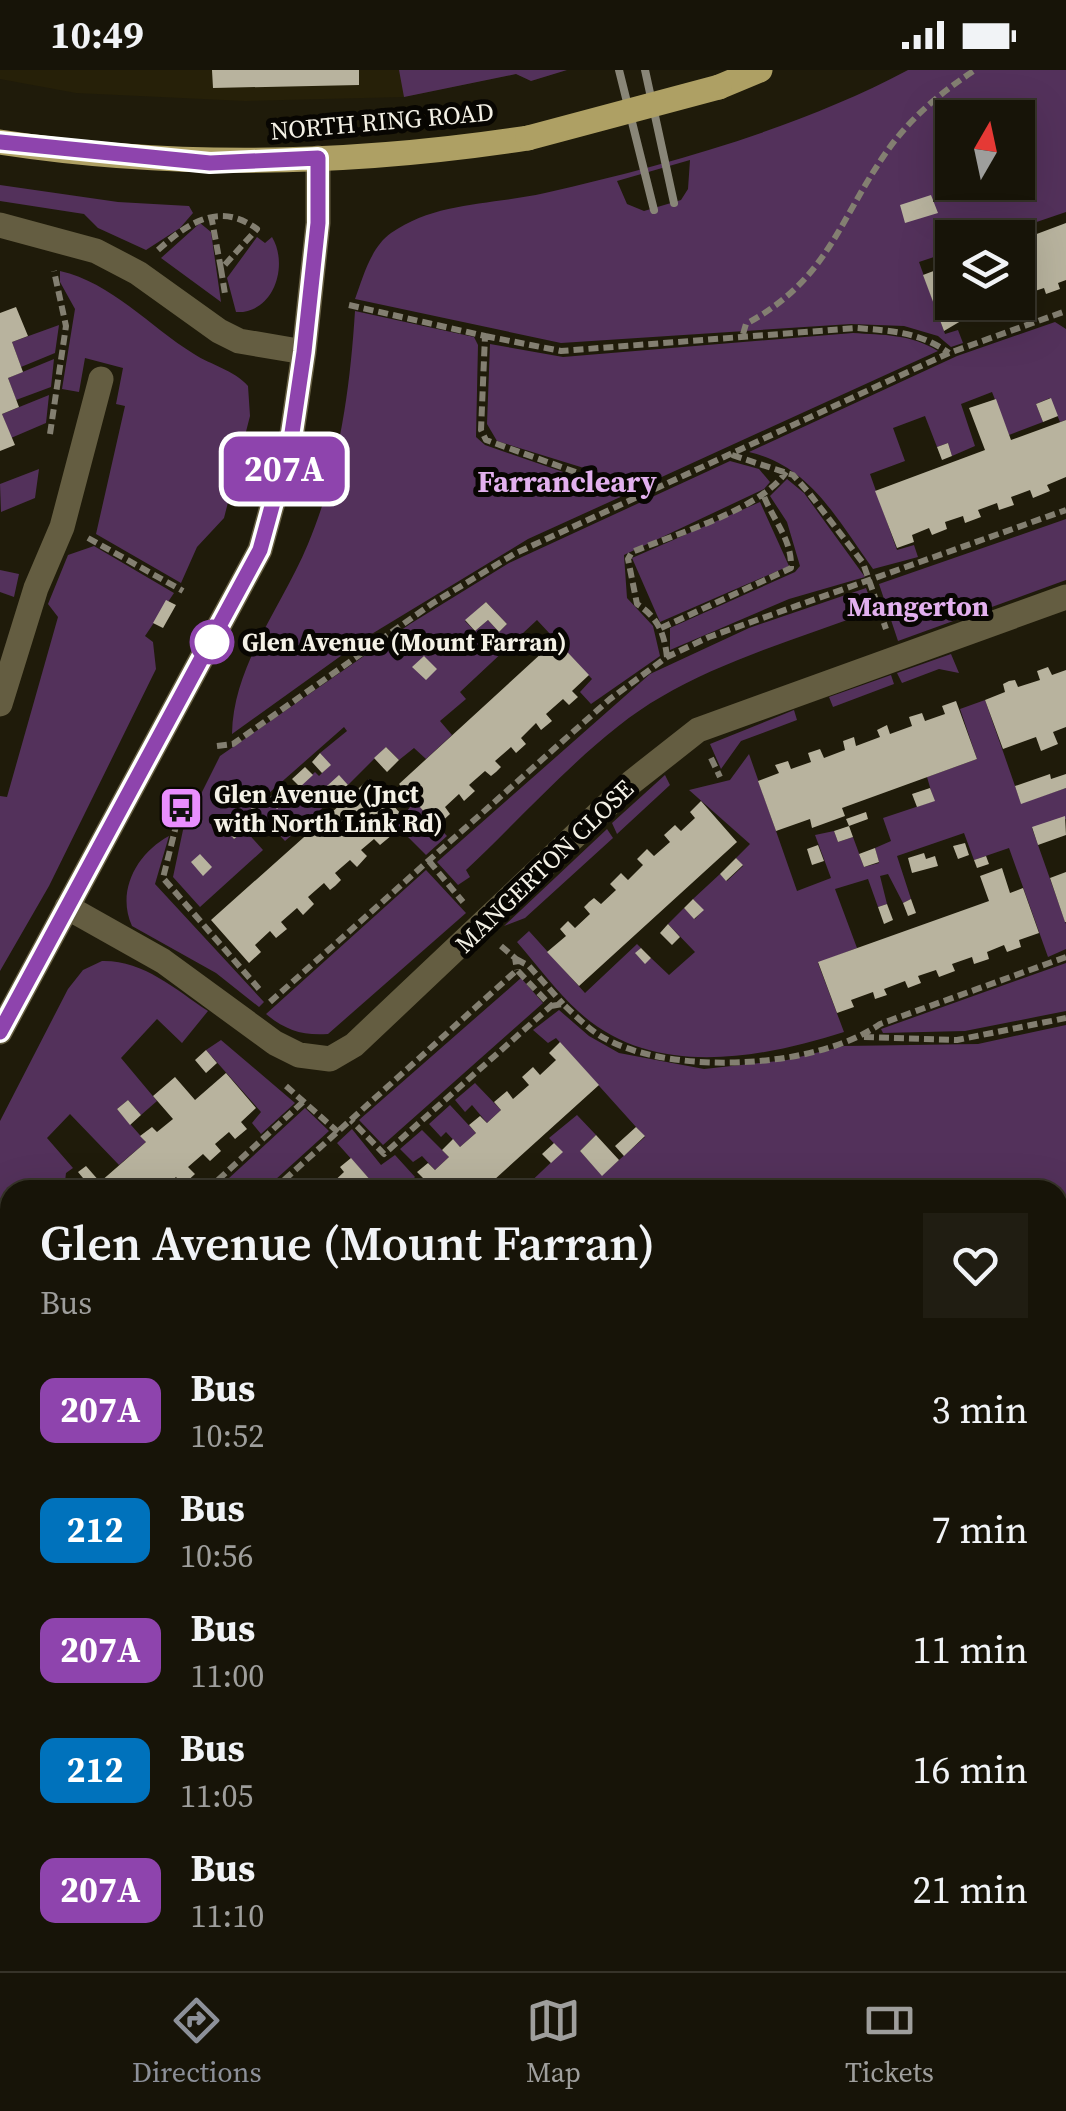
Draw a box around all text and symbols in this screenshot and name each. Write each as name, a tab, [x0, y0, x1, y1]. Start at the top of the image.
text: 10:49	[50, 9, 144, 61]
street label: NORTH RING ROAD	[269, 94, 495, 148]
north arrow	[935, 100, 1035, 200]
map controls	[935, 100, 1035, 320]
button: layers	[935, 220, 1035, 320]
line badge: 207A	[214, 436, 354, 502]
text: 207A	[244, 445, 324, 493]
district label: Farrancleary	[477, 461, 657, 502]
district label: Mangerton	[847, 587, 989, 625]
marker: Glen Avenue (Mount Farran)	[191, 621, 233, 663]
place label: Glen Avenue (Mount Farran)	[242, 625, 567, 659]
street label: MANGERTON CLOSE	[447, 772, 641, 960]
place label: Glen Avenue (Jnct with North Link Rd)	[213, 777, 443, 840]
bus stop icon: Glen Avenue (Jnct with North Link Rd)	[158, 785, 204, 831]
text: Glen Avenue (Mount Farran)	[40, 1210, 655, 1276]
button: heart	[923, 1213, 1028, 1318]
text: Bus	[40, 1281, 92, 1325]
text: Bus	[191, 1362, 255, 1414]
text: 3 min	[932, 1384, 1028, 1436]
text: 207A	[60, 1386, 141, 1434]
text: 10:52	[191, 1414, 264, 1458]
text: Bus	[180, 1482, 245, 1534]
text: 7 min	[932, 1504, 1028, 1556]
text: 212	[67, 1506, 123, 1554]
text: 10:56	[180, 1534, 254, 1578]
text: Bus	[191, 1602, 255, 1654]
text: 11 min	[913, 1624, 1028, 1676]
text: 207A	[60, 1626, 141, 1674]
text: 11:00	[191, 1654, 264, 1698]
text: Bus	[180, 1722, 245, 1774]
text: 16 min	[913, 1744, 1028, 1796]
text: 212	[67, 1746, 123, 1794]
text: 11:05	[180, 1774, 254, 1818]
text: Bus	[191, 1842, 255, 1894]
text: 21 min	[913, 1864, 1028, 1916]
text: 207A	[60, 1866, 141, 1914]
text: 11:10	[191, 1894, 264, 1938]
tab: Directions	[132, 1993, 262, 2091]
tab: Map	[526, 1993, 581, 2091]
tab: Tickets	[845, 1993, 934, 2091]

